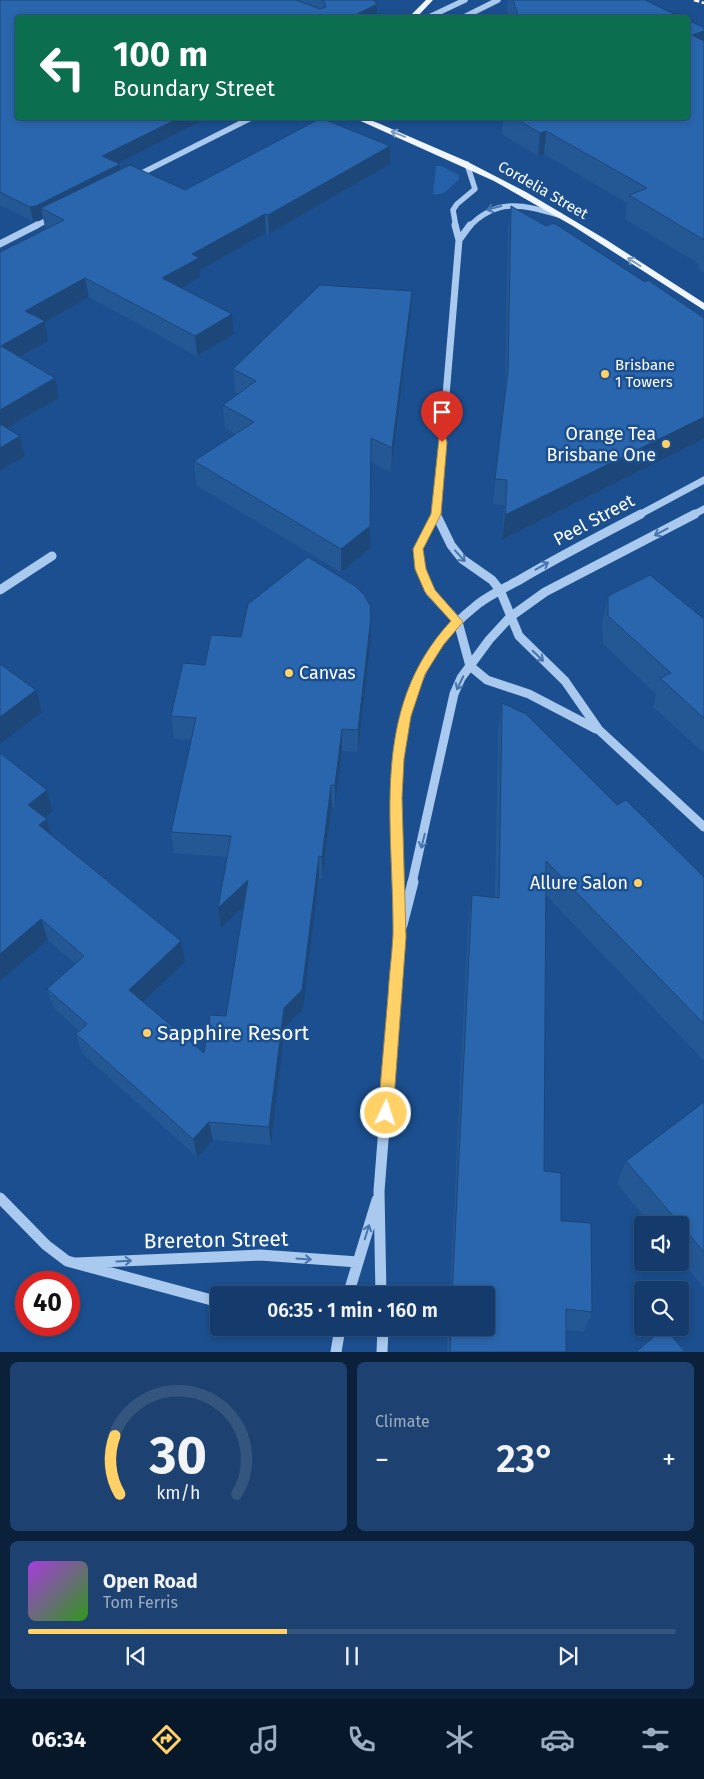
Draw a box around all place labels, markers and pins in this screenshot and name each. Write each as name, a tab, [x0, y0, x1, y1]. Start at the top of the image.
place label: Brisbane 1 Towers	[615, 356, 675, 391]
marker: Brisbane 1 Towers	[599, 368, 611, 380]
pin	[421, 391, 463, 442]
place label: Orange Tea Brisbane One	[546, 423, 656, 466]
marker: Orange Tea Brisbane One	[660, 438, 672, 450]
place label: Canvas	[299, 662, 356, 684]
marker: Canvas	[283, 667, 295, 679]
place label: Allure Salon	[530, 872, 628, 894]
marker: Allure Salon	[632, 877, 644, 889]
place label: Sapphire Resort	[157, 1020, 310, 1046]
marker: Sapphire Resort	[141, 1027, 153, 1039]

